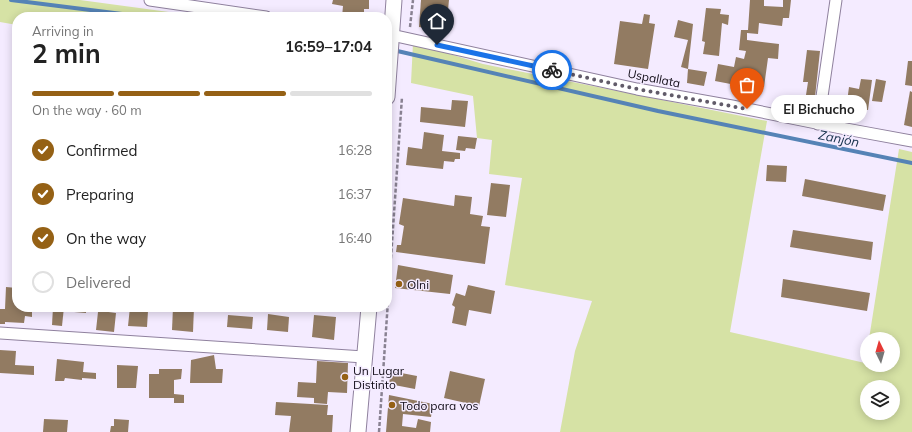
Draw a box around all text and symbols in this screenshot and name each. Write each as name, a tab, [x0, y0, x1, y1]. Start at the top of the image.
pin	[420, 4, 454, 45]
icon: home	[426, 10, 448, 32]
text: Arriving in	[32, 23, 94, 39]
text: 2 min	[32, 37, 101, 70]
text: 16:59–17:04	[285, 37, 372, 56]
courier	[532, 50, 572, 90]
icon: bike	[541, 59, 563, 81]
street label: Uspallata	[626, 66, 682, 90]
pin	[730, 68, 764, 109]
icon: bag	[736, 74, 758, 96]
callout: El Bichucho	[771, 95, 867, 123]
text: El Bichucho	[783, 101, 855, 117]
text: On the way · 60 m	[32, 102, 142, 118]
water label: Zanjón	[817, 126, 861, 150]
icon: check	[32, 139, 54, 161]
text: Confirmed	[66, 141, 137, 160]
text: 16:28	[338, 142, 372, 158]
icon: check	[32, 183, 54, 205]
text: Preparing	[66, 185, 134, 204]
text: 16:37	[338, 186, 372, 202]
icon: check	[32, 227, 54, 249]
text: On the way	[66, 229, 146, 248]
text: 16:40	[338, 230, 372, 246]
text: Delivered	[66, 273, 131, 292]
place label: Olni	[407, 277, 429, 292]
marker: Olni	[394, 279, 404, 289]
north arrow	[860, 332, 900, 372]
map controls	[860, 332, 900, 420]
place label: Un Lugar Distinto	[353, 363, 405, 392]
marker: Un Lugar Distinto	[340, 372, 350, 382]
button: layers	[860, 380, 900, 420]
place label: Todo para vos	[400, 398, 479, 413]
marker: Todo para vos	[387, 400, 397, 410]

